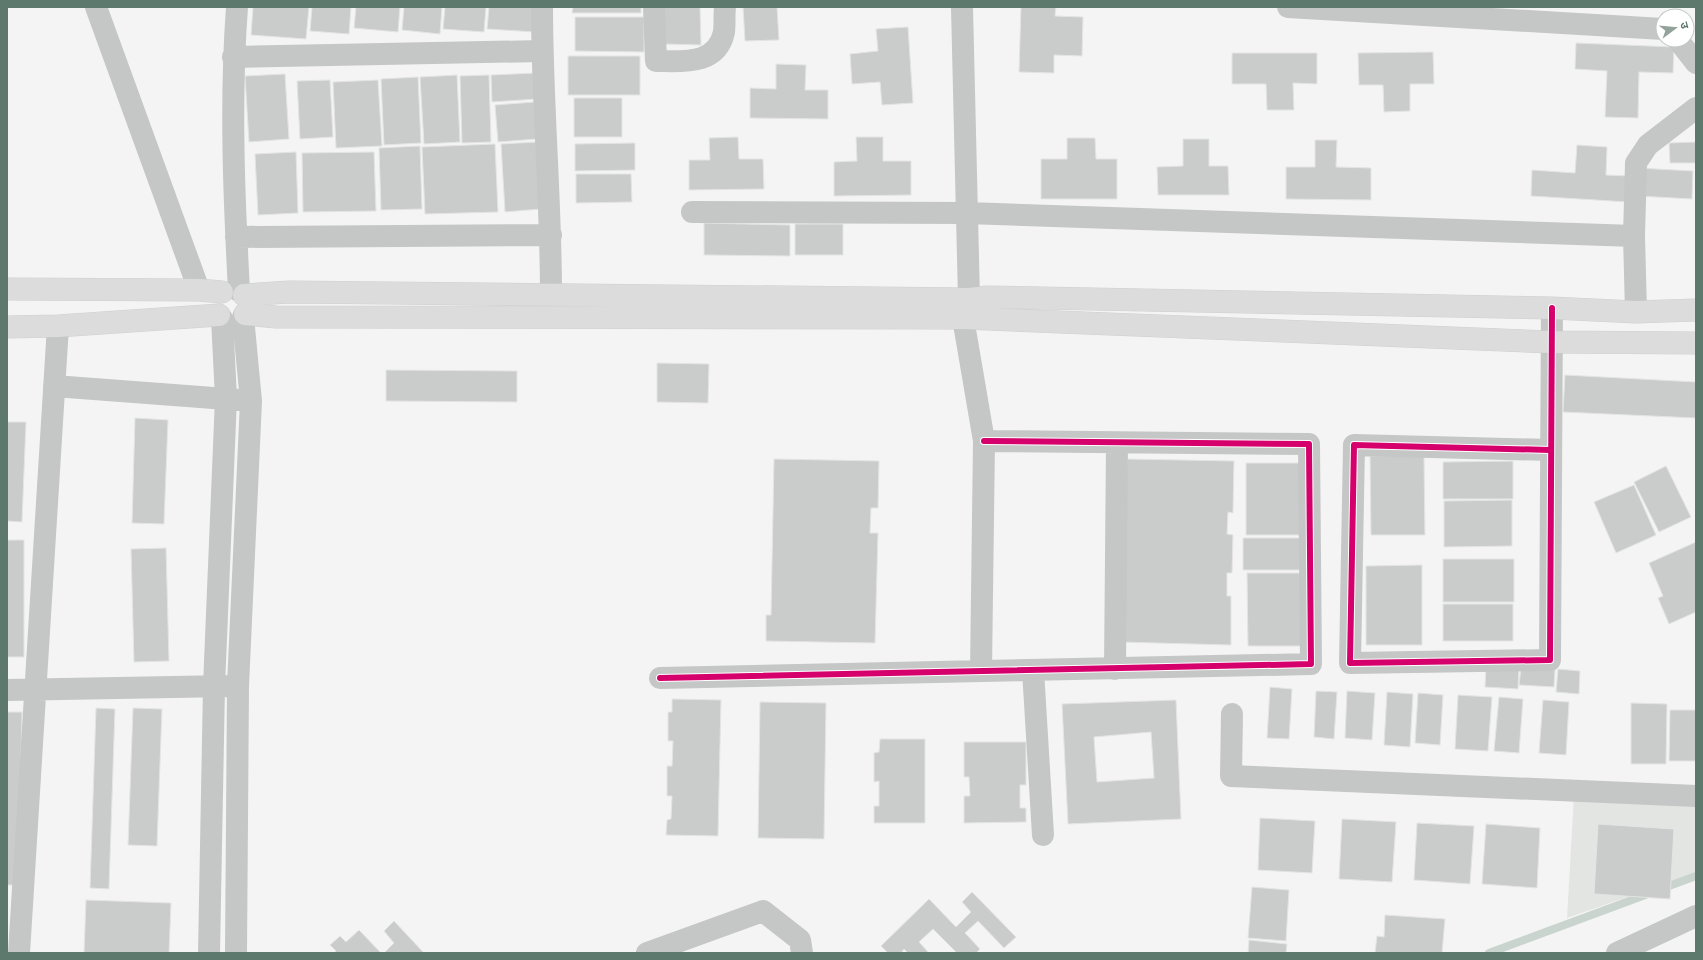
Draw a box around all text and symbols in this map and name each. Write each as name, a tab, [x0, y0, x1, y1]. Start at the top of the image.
north arrow	[1655, 8, 1695, 48]
text: उ	[1678, 20, 1692, 31]

